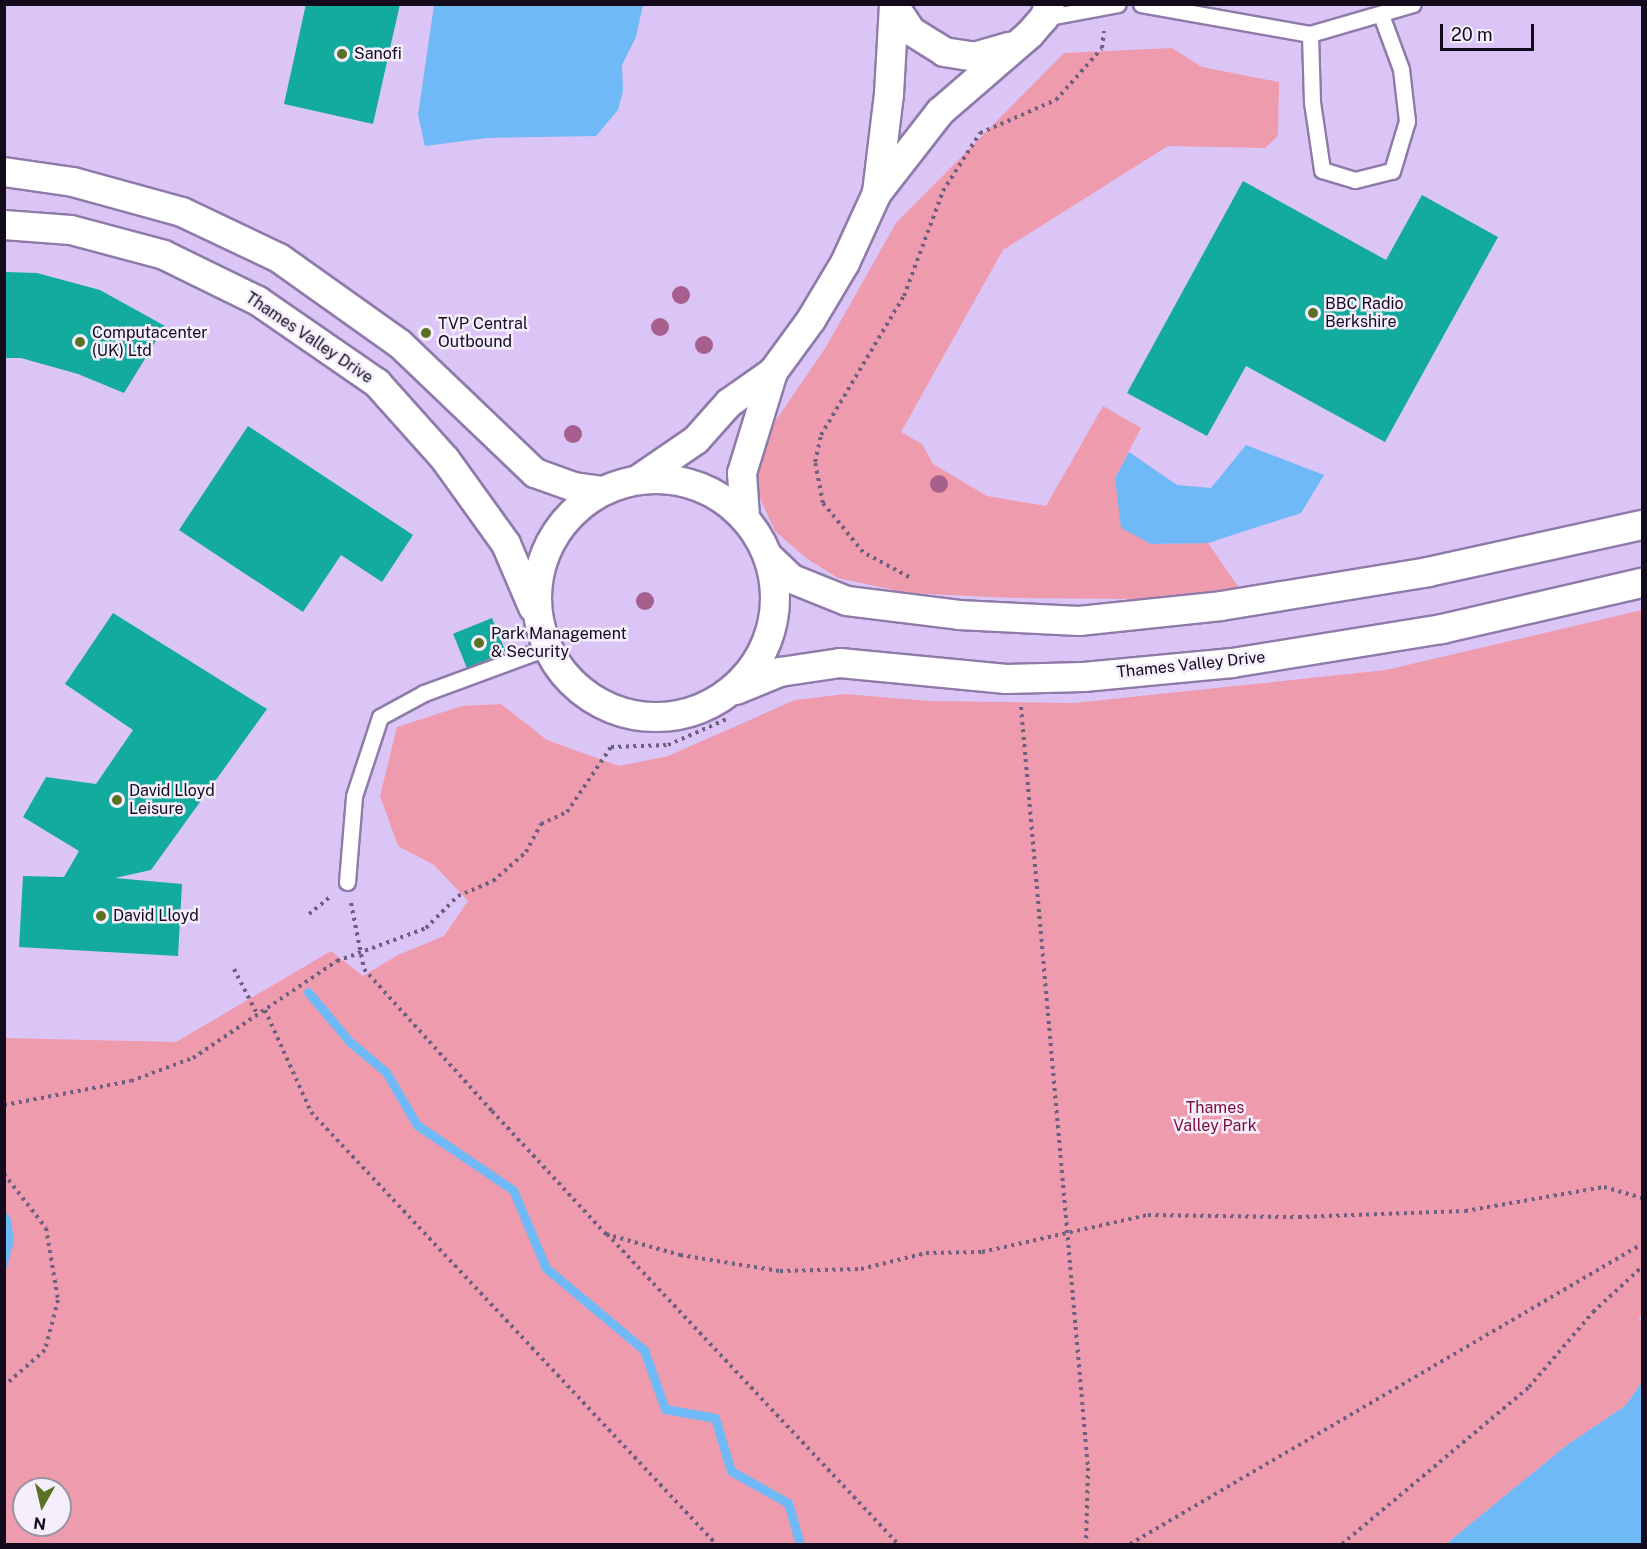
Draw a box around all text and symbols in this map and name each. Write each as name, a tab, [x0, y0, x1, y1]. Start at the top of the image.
scale bar	[1443, 12, 1538, 50]
text: 20 m	[1451, 24, 1493, 45]
place label: Sanofi	[354, 44, 402, 64]
marker: Sanofi	[335, 47, 349, 61]
street label: Thames Valley Drive	[241, 288, 377, 388]
place label: BBC Radio Berkshire	[1325, 294, 1404, 332]
marker: BBC Radio Berkshire	[1306, 306, 1320, 320]
place label: TVP Central Outbound	[438, 314, 528, 352]
place label: Computacenter (UK) Ltd	[92, 323, 208, 361]
marker: TVP Central Outbound	[419, 326, 433, 340]
marker: Computacenter (UK) Ltd	[73, 335, 87, 349]
place label: Park Management & Security	[491, 624, 627, 662]
marker: Park Management & Security	[472, 636, 486, 650]
street label: Thames Valley Drive	[1115, 648, 1267, 682]
place label: David Lloyd Leisure	[129, 781, 215, 819]
marker: David Lloyd Leisure	[110, 793, 124, 807]
place label: David Lloyd	[113, 906, 199, 926]
marker: David Lloyd	[94, 909, 108, 923]
park label: Thames Valley Park	[1173, 1098, 1257, 1136]
north arrow	[12, 1477, 72, 1537]
text: N	[32, 1513, 47, 1534]

